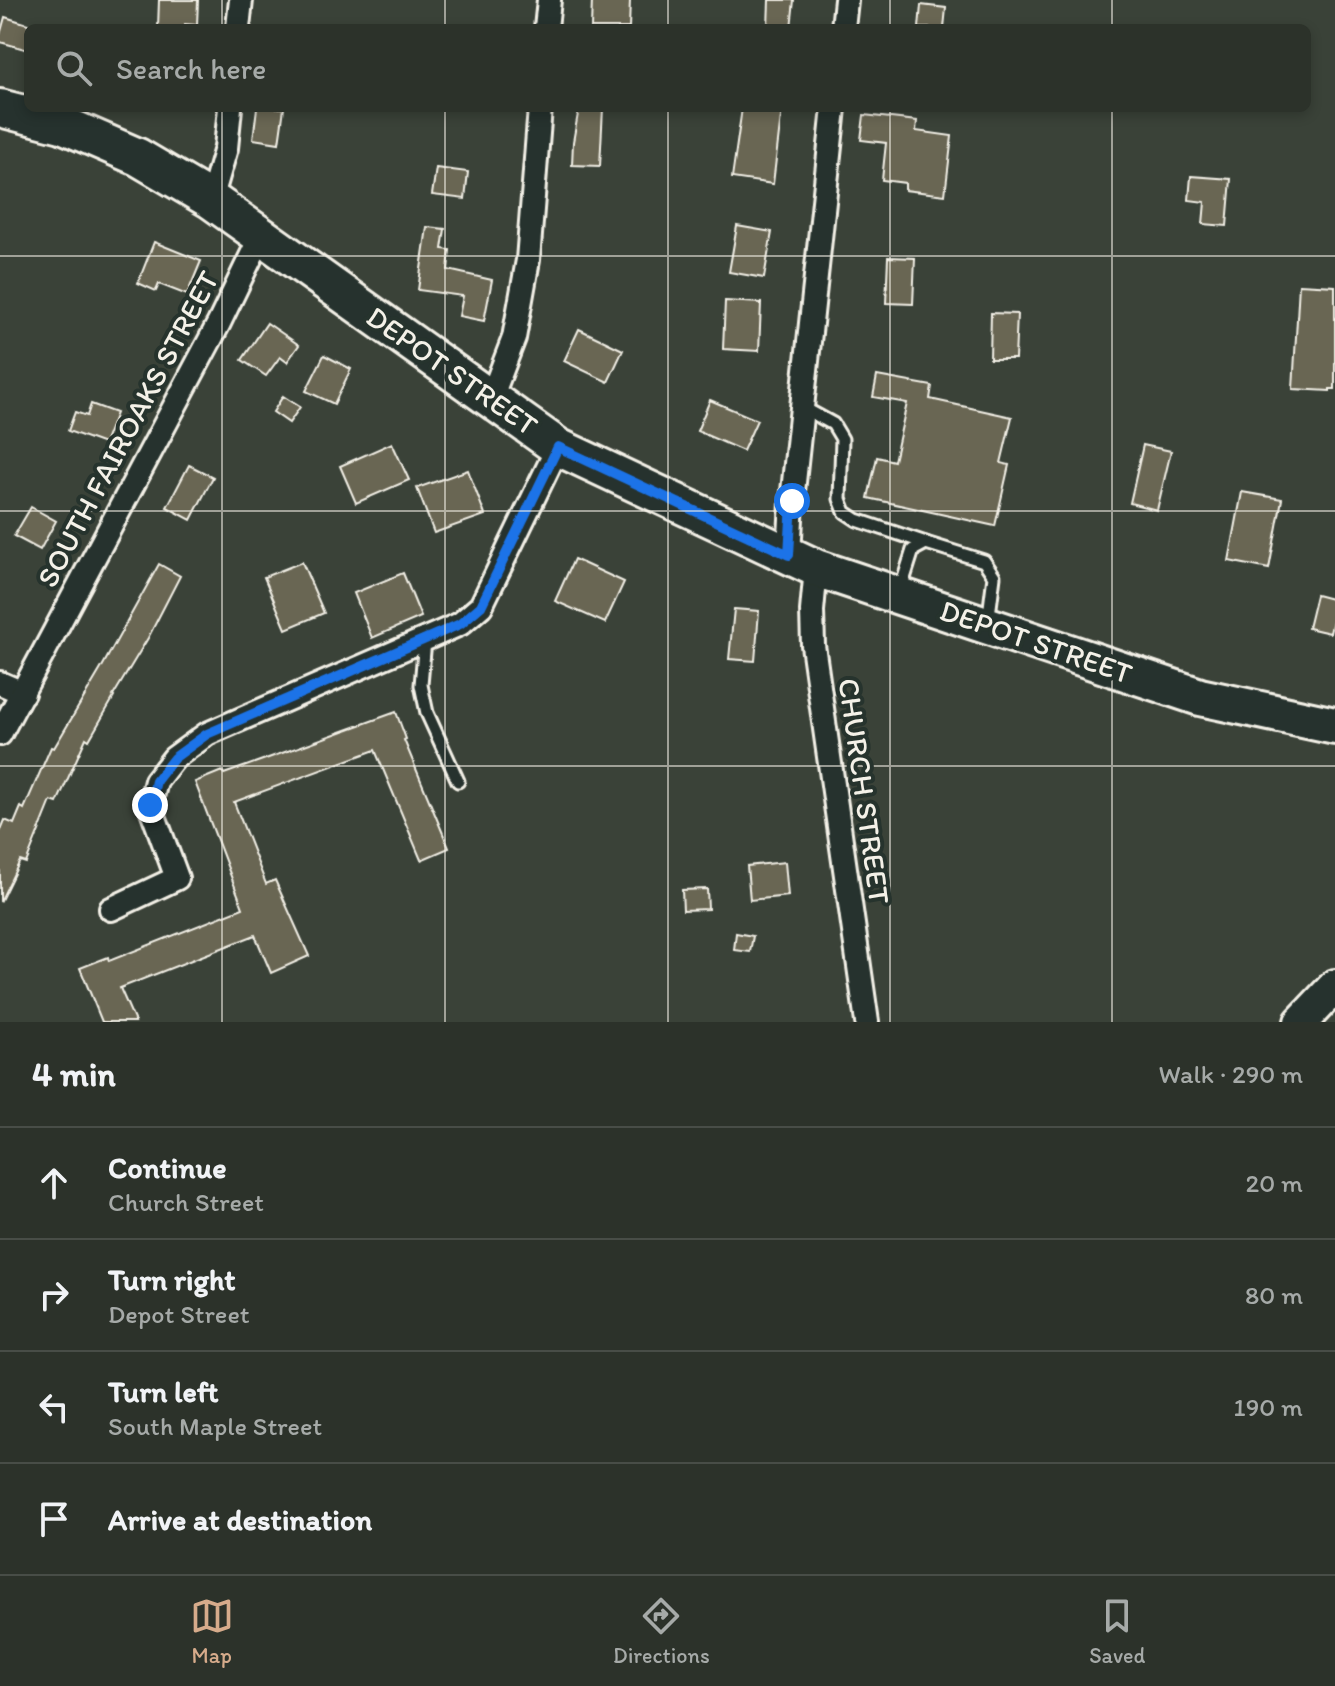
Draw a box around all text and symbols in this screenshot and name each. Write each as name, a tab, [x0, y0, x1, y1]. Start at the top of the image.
search box	[24, 24, 1311, 112]
icon: search	[52, 46, 96, 90]
text: Search here	[116, 50, 266, 87]
street label: SOUTH FAIROAKS STREET	[28, 264, 227, 593]
street label: DEPOT STREET	[359, 298, 545, 443]
route start	[774, 483, 810, 519]
street label: DEPOT STREET	[935, 591, 1137, 692]
street label: CHURCH STREET	[830, 676, 899, 906]
route end	[132, 787, 168, 823]
text: 4 min	[32, 1054, 116, 1095]
text: Walk · 290 m	[1159, 1058, 1303, 1090]
text: Continue	[108, 1149, 227, 1186]
icon: ahead	[32, 1161, 76, 1205]
text: 20 m	[1246, 1167, 1303, 1199]
text: Church Street	[108, 1186, 264, 1218]
text: Turn right	[108, 1261, 236, 1298]
icon: right	[32, 1273, 76, 1317]
text: 80 m	[1245, 1279, 1303, 1311]
text: Depot Street	[108, 1298, 250, 1330]
text: Turn left	[108, 1373, 219, 1410]
icon: left	[32, 1385, 76, 1429]
text: 190 m	[1234, 1391, 1303, 1423]
text: South Maple Street	[108, 1410, 322, 1442]
icon: arrive	[32, 1497, 76, 1541]
text: Arrive at destination	[108, 1501, 372, 1538]
tab: Map	[190, 1594, 234, 1669]
tab: Directions	[613, 1594, 710, 1669]
tab: Saved	[1089, 1594, 1145, 1669]

